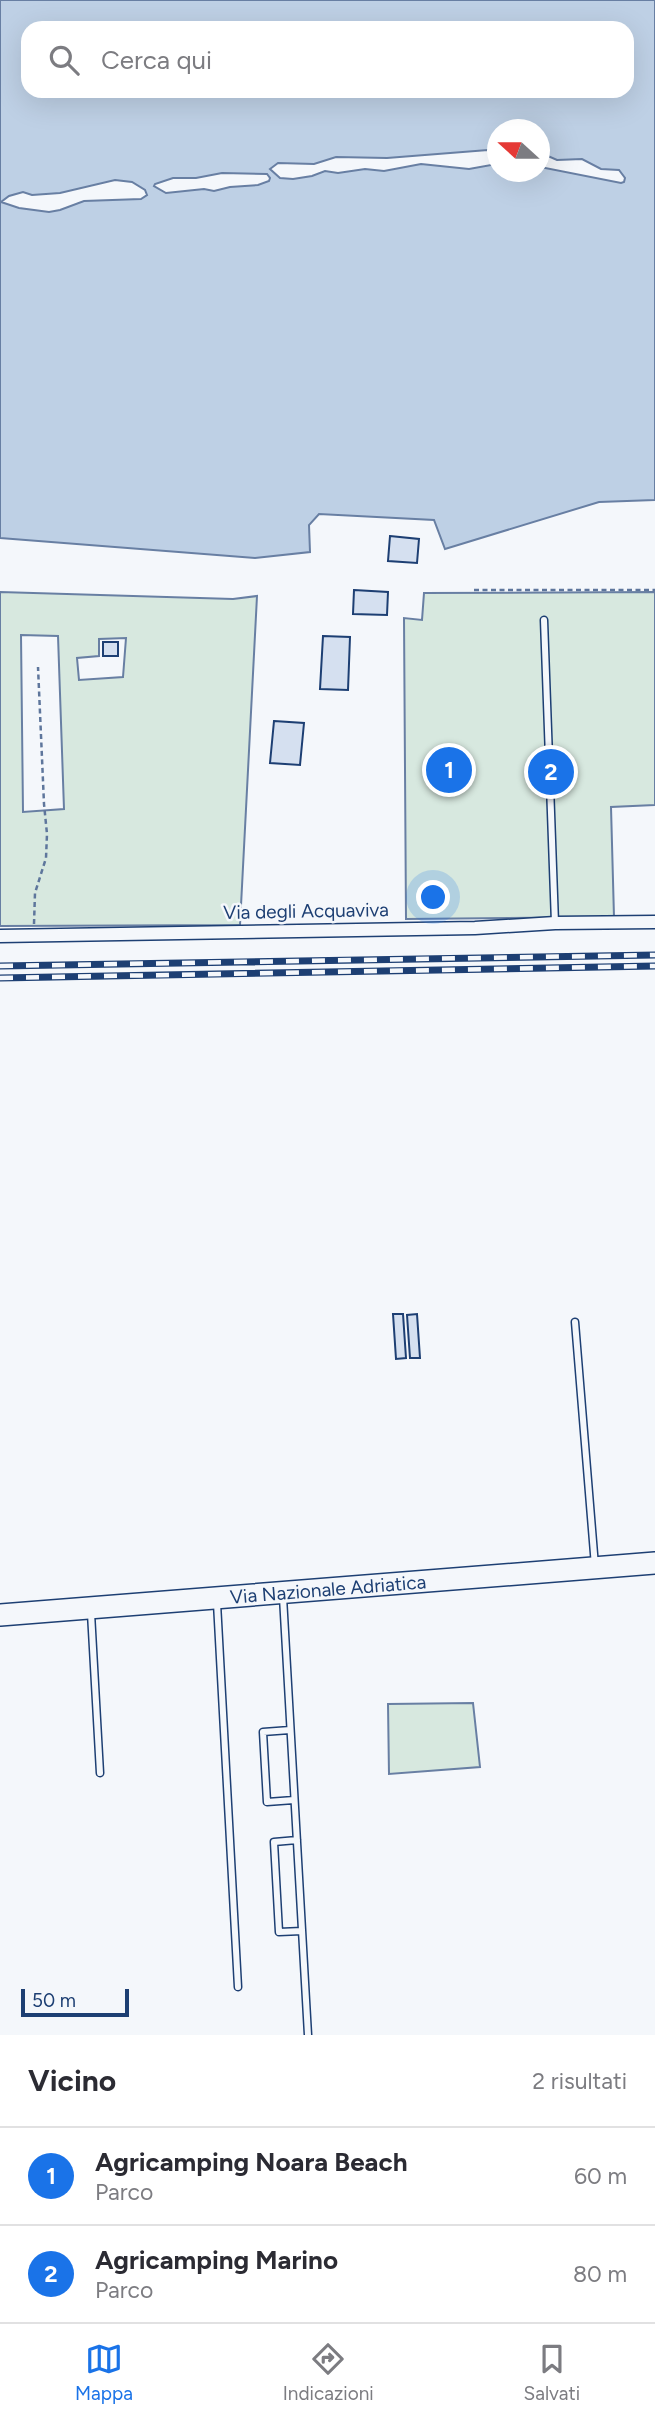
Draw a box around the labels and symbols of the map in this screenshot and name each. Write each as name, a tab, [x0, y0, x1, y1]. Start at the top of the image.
north arrow	[487, 119, 550, 182]
pin: 1	[426, 744, 472, 796]
pin: 2	[528, 746, 574, 798]
your location	[416, 880, 450, 914]
street label: Via degli Acquaviva	[223, 898, 389, 924]
street label: Via Nazionale Adriatica	[229, 1570, 427, 1608]
scale bar	[21, 1986, 130, 2018]

